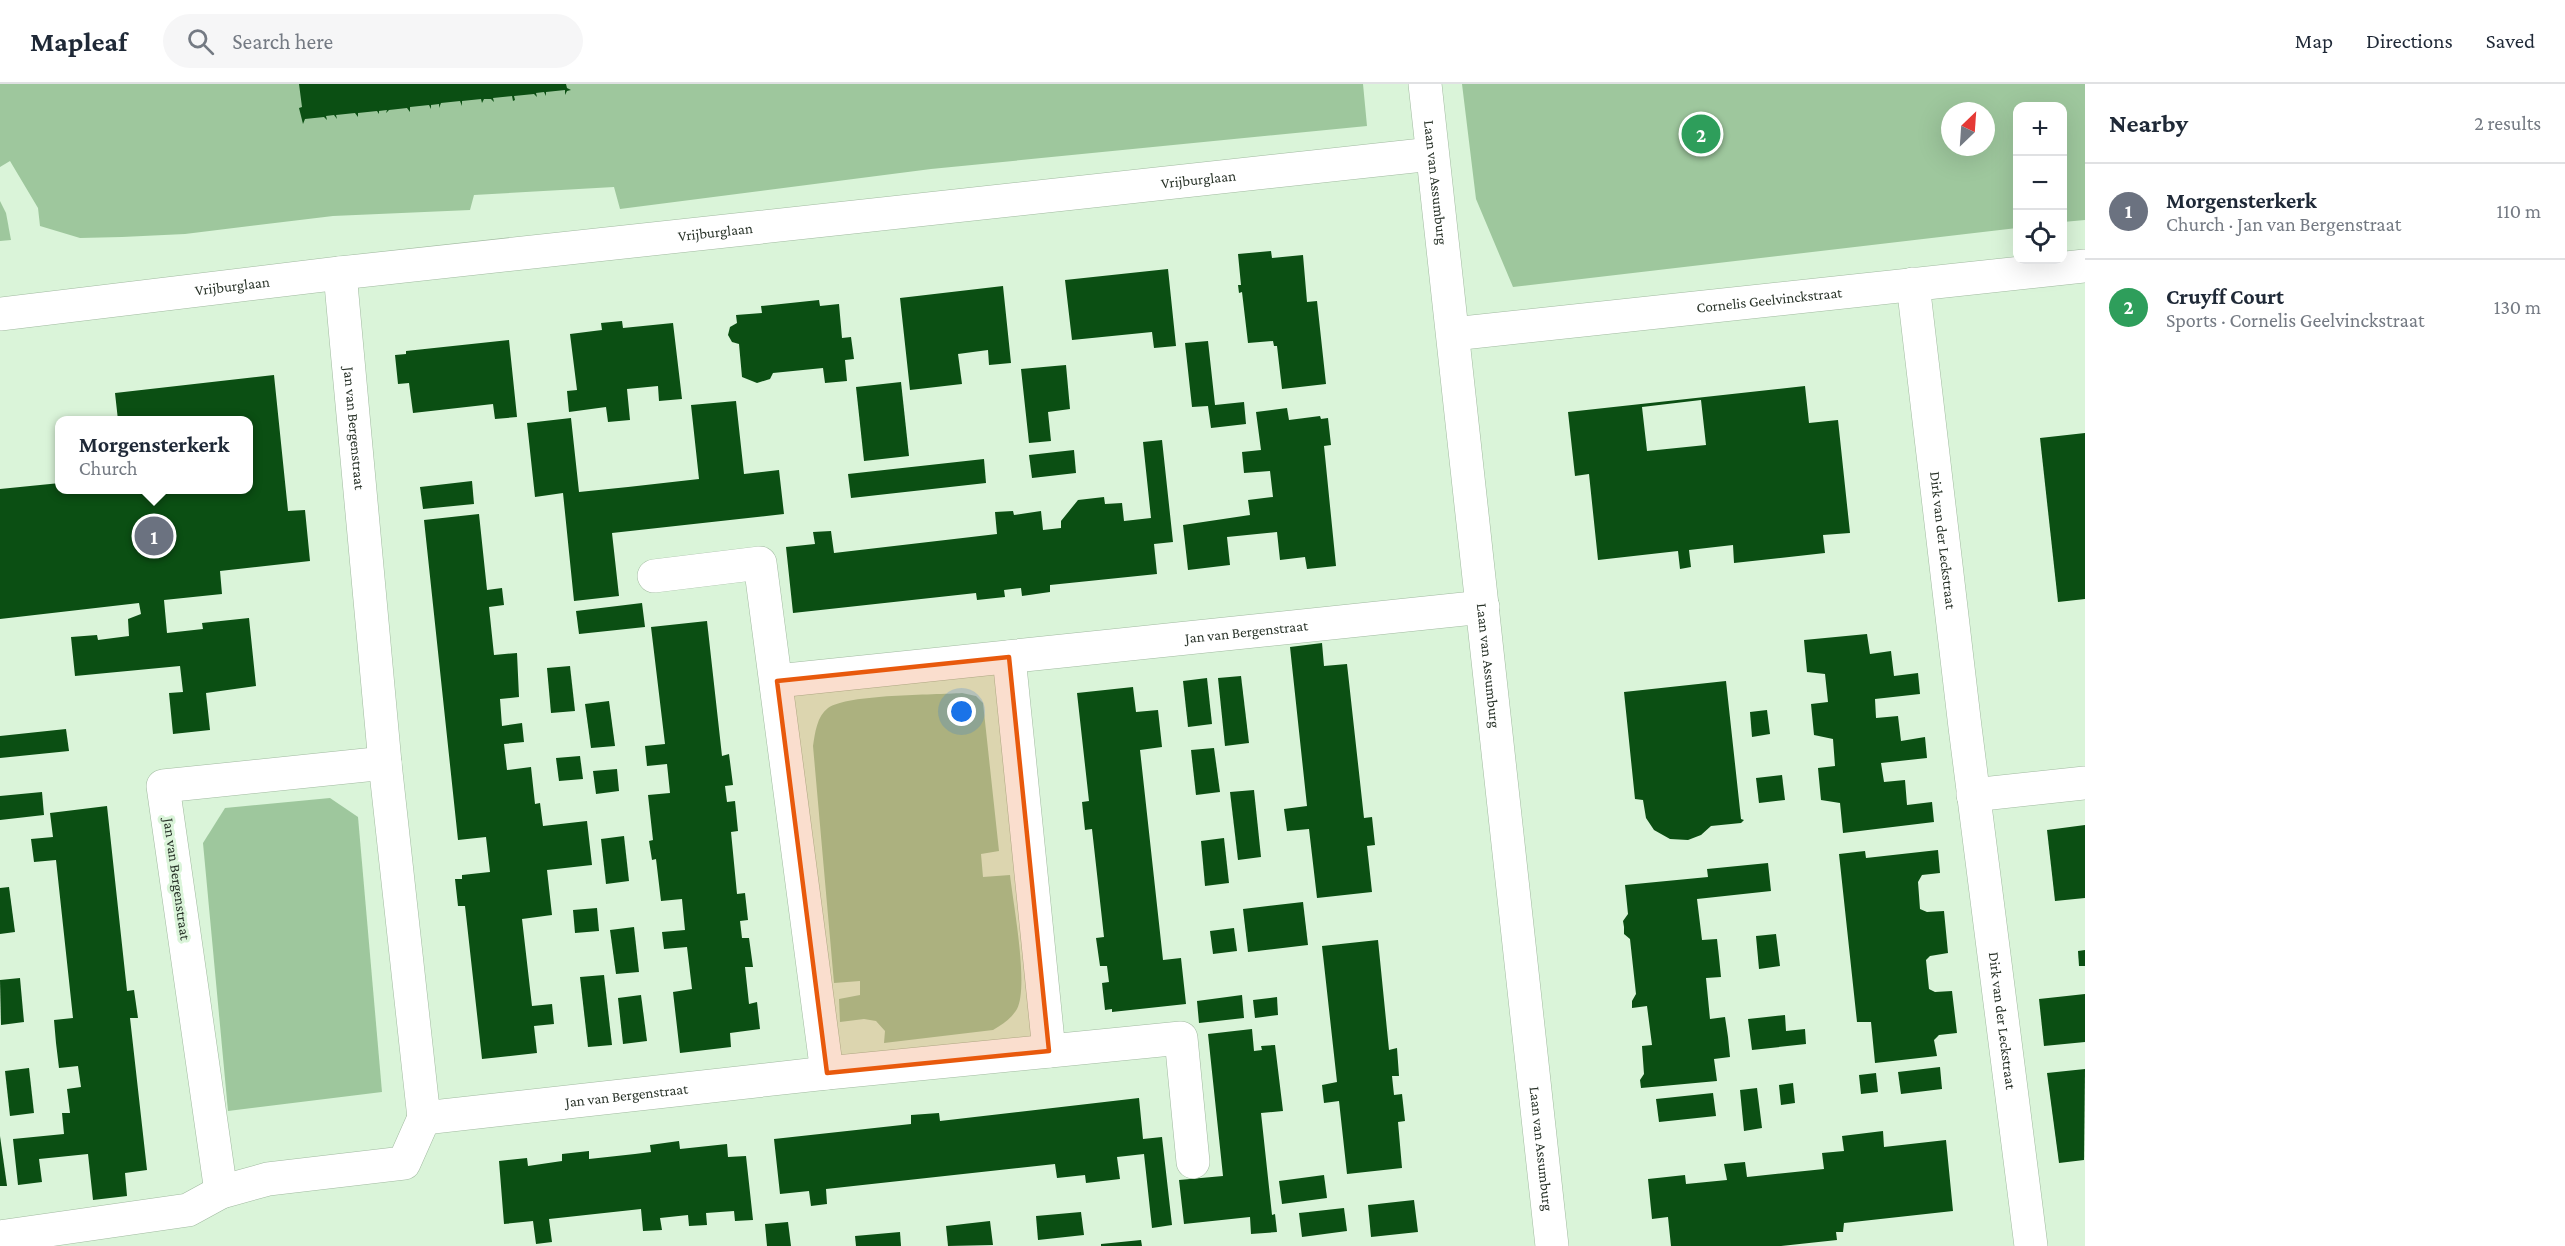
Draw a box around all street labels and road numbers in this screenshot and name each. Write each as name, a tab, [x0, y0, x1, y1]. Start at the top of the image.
street label: Laan van Assumburg	[1421, 119, 1451, 246]
street label: Vrijburglaan	[1160, 167, 1237, 191]
street label: Vrijburglaan	[677, 220, 754, 244]
street label: Vrijburglaan	[194, 274, 271, 298]
street label: Cornelis Geelvinckstraat	[1696, 284, 1844, 316]
street label: Jan van Bergenstraat	[339, 364, 368, 492]
street label: Dirk van der Leckstraat	[1927, 470, 1959, 611]
street label: Laan van Assumburg	[1474, 602, 1503, 729]
street label: Jan van Bergenstraat	[1182, 617, 1310, 647]
street label: Jan van Bergenstraat	[159, 815, 194, 942]
street label: Dirk van der Leckstraat	[1986, 951, 2019, 1091]
street label: Jan van Bergenstraat	[562, 1080, 690, 1111]
street label: Laan van Assumburg	[1527, 1086, 1556, 1212]

